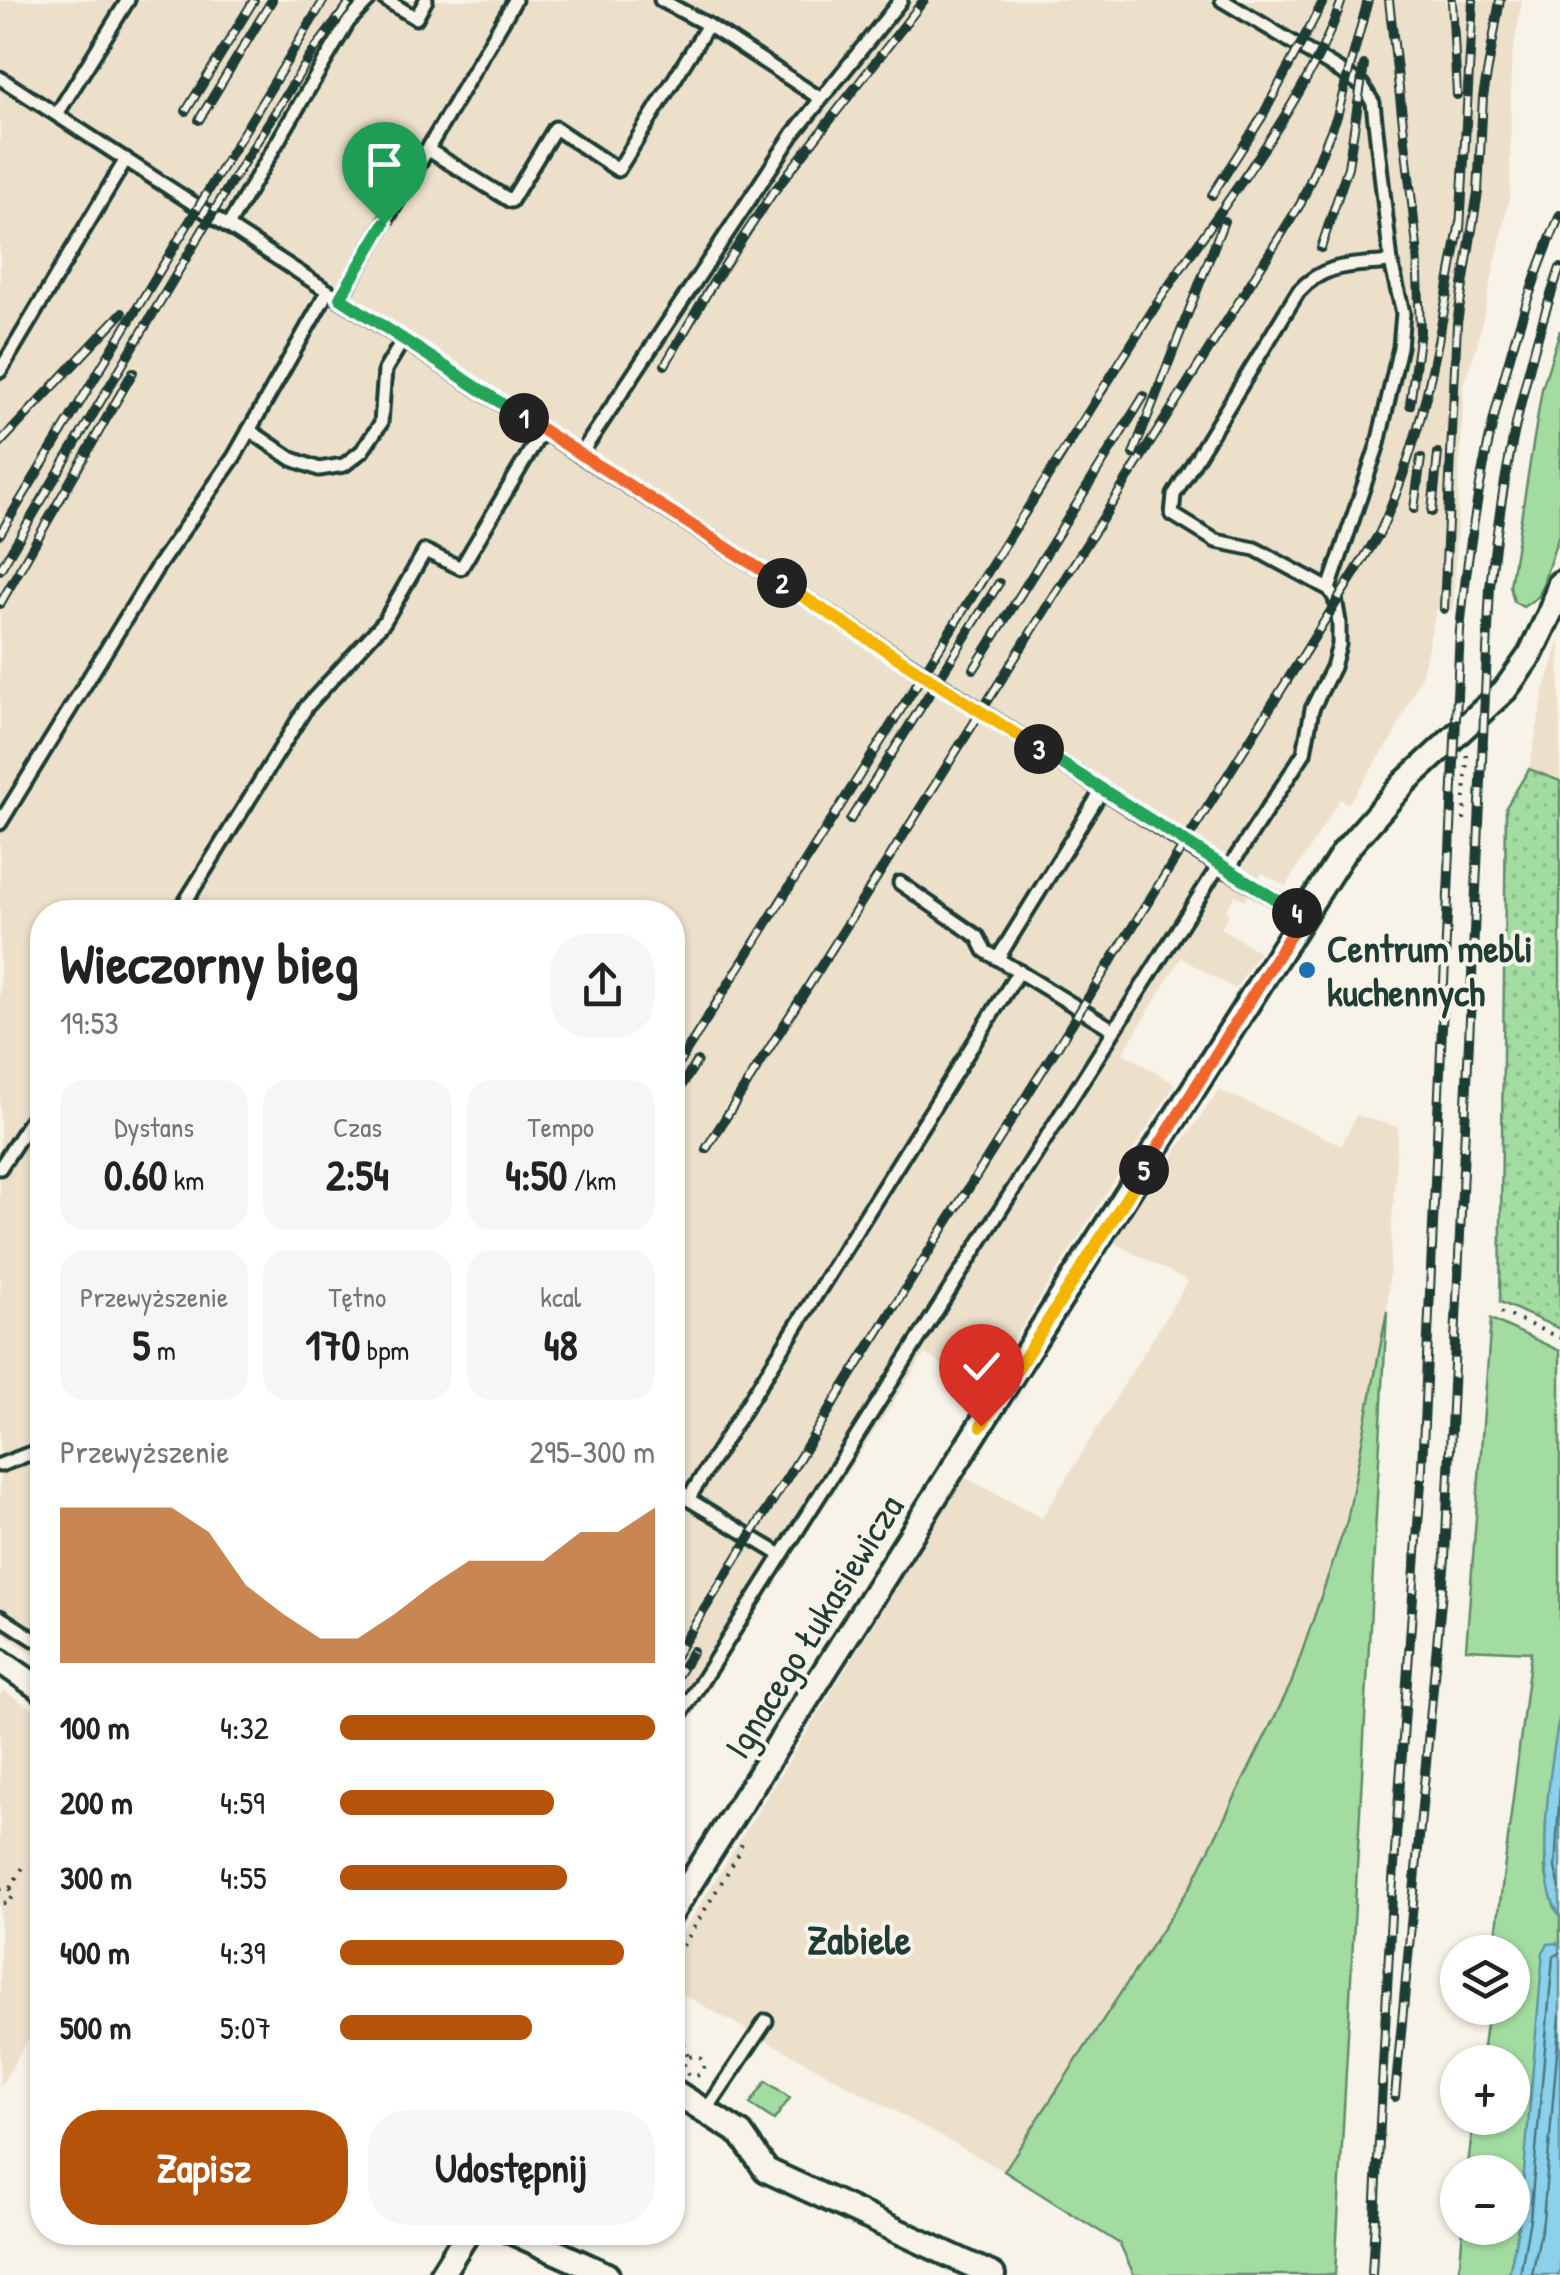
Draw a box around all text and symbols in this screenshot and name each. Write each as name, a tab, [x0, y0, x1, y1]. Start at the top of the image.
pin	[342, 122, 427, 225]
icon: arrive	[357, 137, 412, 192]
pin: 1	[499, 393, 549, 443]
text: 1	[519, 399, 529, 437]
pin: 2	[757, 558, 807, 608]
text: 2	[775, 564, 789, 602]
pin: 3	[1014, 724, 1064, 774]
text: 3	[1033, 730, 1045, 768]
pin: 4	[1272, 888, 1322, 938]
text: 4	[1292, 894, 1302, 932]
place label: Centrum mebli kuchennych	[1327, 922, 1533, 1019]
text: Wieczorny bieg	[60, 926, 358, 1000]
button: share	[550, 933, 655, 1038]
marker: Centrum mebli kuchennych	[1296, 959, 1318, 981]
text: 19:53	[60, 1001, 119, 1044]
text: Dystans	[114, 1108, 194, 1146]
text: Czas	[333, 1108, 382, 1146]
text: Tempo	[528, 1108, 594, 1146]
pin: 5	[1119, 1145, 1169, 1195]
text: 0.60	[104, 1146, 167, 1203]
text: 2:54	[326, 1146, 389, 1203]
text: 4:50	[505, 1146, 567, 1203]
text: 5	[1138, 1151, 1150, 1189]
text: km	[167, 1161, 204, 1199]
text: /km	[567, 1161, 616, 1199]
text: Przewyższenie	[80, 1278, 228, 1316]
text: Tętno	[329, 1278, 386, 1316]
text: kcal	[540, 1278, 581, 1316]
text: 5	[133, 1316, 150, 1373]
text: 170	[306, 1316, 360, 1373]
text: 48	[544, 1316, 578, 1373]
pin	[939, 1324, 1024, 1427]
text: m	[150, 1331, 176, 1369]
text: bpm	[360, 1331, 409, 1369]
icon: check	[954, 1339, 1009, 1394]
text: Przewyższenie	[60, 1430, 229, 1473]
text: 295–300 m	[529, 1430, 655, 1473]
street label: Ignacego Łukasiewicza	[711, 1484, 915, 1768]
text: 100 m	[60, 1706, 129, 1749]
text: 4:32	[220, 1706, 269, 1749]
text: 200 m	[60, 1781, 133, 1824]
text: 4:59	[220, 1781, 265, 1824]
text: 300 m	[60, 1856, 132, 1899]
text: 4:55	[220, 1856, 267, 1899]
district label: Zabiele	[807, 1912, 911, 1966]
text: 400 m	[60, 1931, 130, 1974]
text: 4:39	[220, 1931, 266, 1974]
map controls	[1440, 1935, 1530, 2245]
button: layers	[1440, 1935, 1530, 2025]
text: 500 m	[60, 2006, 131, 2049]
text: 5:07	[220, 2006, 271, 2049]
button: +	[1440, 2045, 1530, 2135]
button: Zapisz	[60, 2110, 348, 2225]
button: Udostępnij	[368, 2110, 655, 2225]
button: −	[1440, 2155, 1530, 2245]

